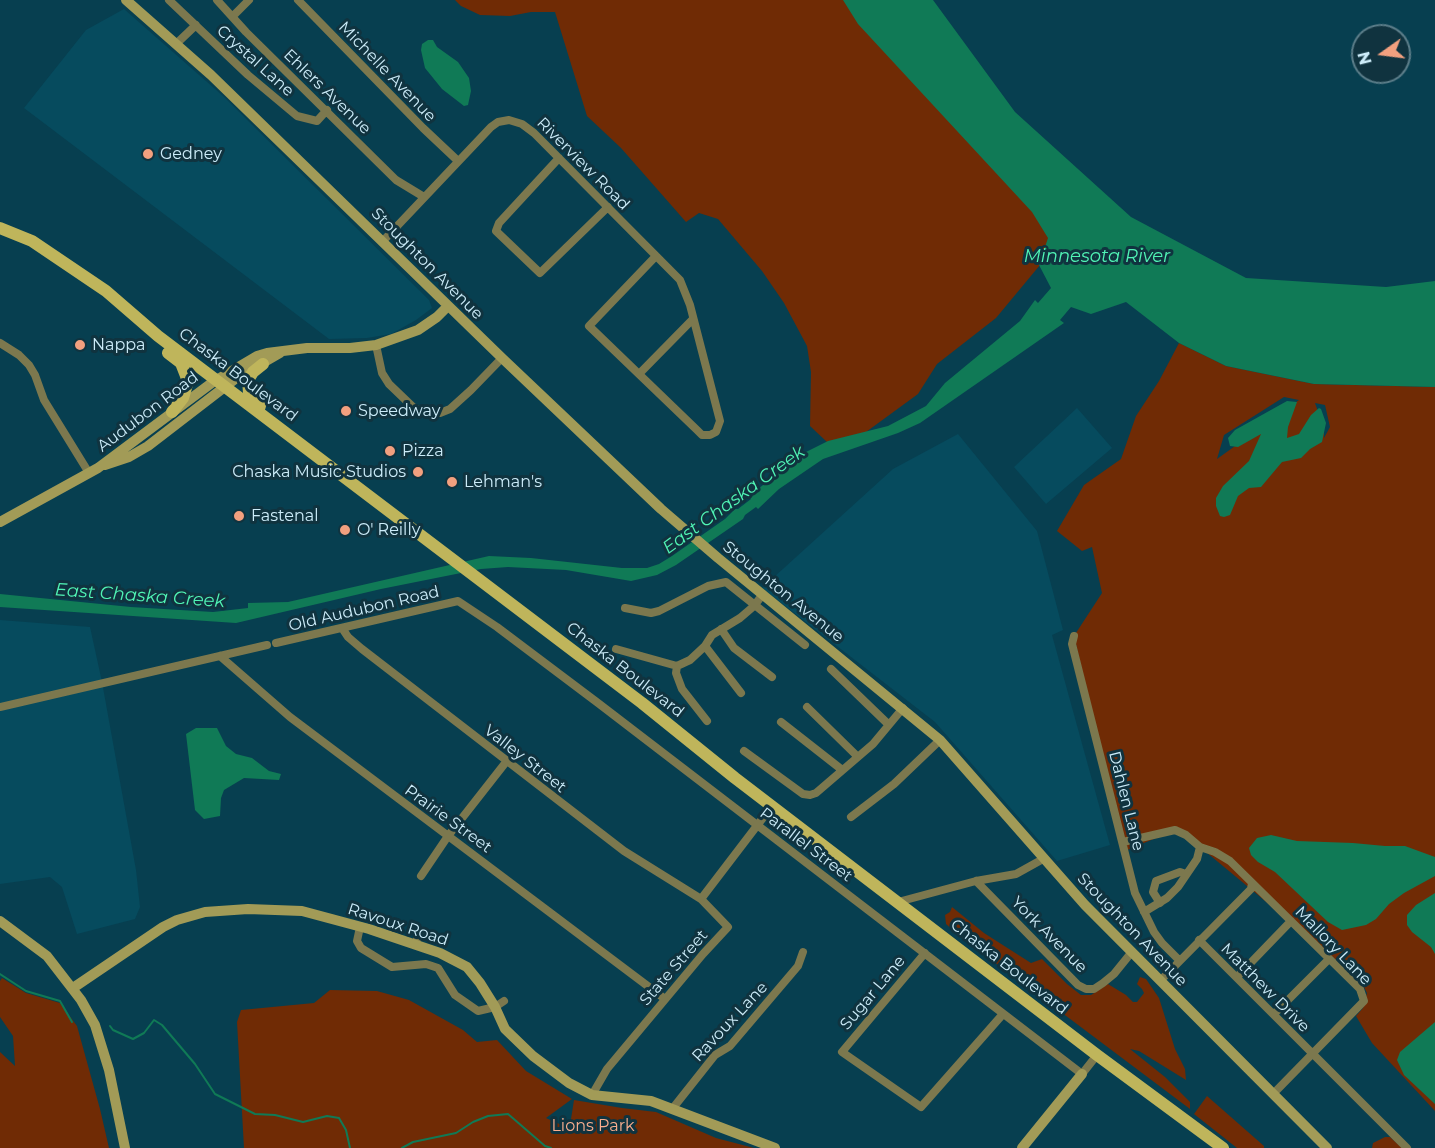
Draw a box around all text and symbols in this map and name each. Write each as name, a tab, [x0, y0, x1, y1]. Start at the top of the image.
street label: Michelle Avenue	[334, 18, 440, 126]
street label: Crystal Lane	[212, 21, 298, 101]
north arrow	[1351, 24, 1411, 84]
street label: Ehlers Avenue	[279, 45, 375, 139]
text: N	[1354, 49, 1376, 67]
street label: Riverview Road	[533, 114, 633, 214]
place label: Gedney	[160, 144, 222, 164]
marker: Gedney	[141, 147, 155, 161]
street label: Stoughton Avenue	[367, 204, 487, 324]
water label: Minnesota River	[1024, 246, 1170, 268]
street label: Chaska Boulevard	[175, 324, 301, 426]
place label: Nappa	[92, 335, 146, 355]
marker: Nappa	[73, 338, 87, 352]
street label: Audubon Road	[94, 368, 202, 456]
place label: Speedway	[358, 401, 440, 421]
marker: Speedway	[339, 404, 353, 418]
place label: Pizza	[402, 441, 444, 461]
water label: East Chaska Creek	[659, 441, 809, 559]
marker: Pizza	[383, 444, 397, 458]
place label: Chaska Music Studios	[232, 462, 406, 482]
marker: Chaska Music Studios	[411, 465, 425, 479]
place label: Lehman's	[464, 472, 542, 492]
marker: Lehman's	[445, 475, 459, 489]
place label: Fastenal	[251, 506, 318, 526]
marker: Fastenal	[232, 509, 246, 523]
place label: O' Reilly	[357, 520, 420, 540]
marker: O' Reilly	[338, 523, 352, 537]
street label: Stoughton Avenue	[719, 537, 847, 647]
water label: East Chaska Creek	[54, 579, 226, 613]
street label: Old Audubon Road	[287, 582, 441, 636]
street label: Chaska Boulevard	[562, 618, 688, 722]
street label: Valley Street	[480, 721, 570, 797]
street label: Dahlen Lane	[1104, 749, 1148, 853]
street label: Prairie Street	[401, 781, 495, 857]
street label: Parallel Street	[756, 804, 856, 886]
street label: Stoughton Avenue	[1073, 869, 1191, 991]
street label: York Avenue	[1007, 893, 1091, 977]
street label: Ravoux Road	[345, 900, 451, 950]
street label: Mallory Lane	[1291, 903, 1375, 989]
street label: Chaska Boulevard	[946, 915, 1072, 1019]
street label: State Street	[636, 926, 712, 1010]
street label: Matthew Drive	[1217, 940, 1313, 1036]
street label: Sugar Lane	[836, 952, 910, 1034]
street label: Ravoux Lane	[688, 978, 772, 1066]
park label: Lions Park	[551, 1116, 635, 1136]

